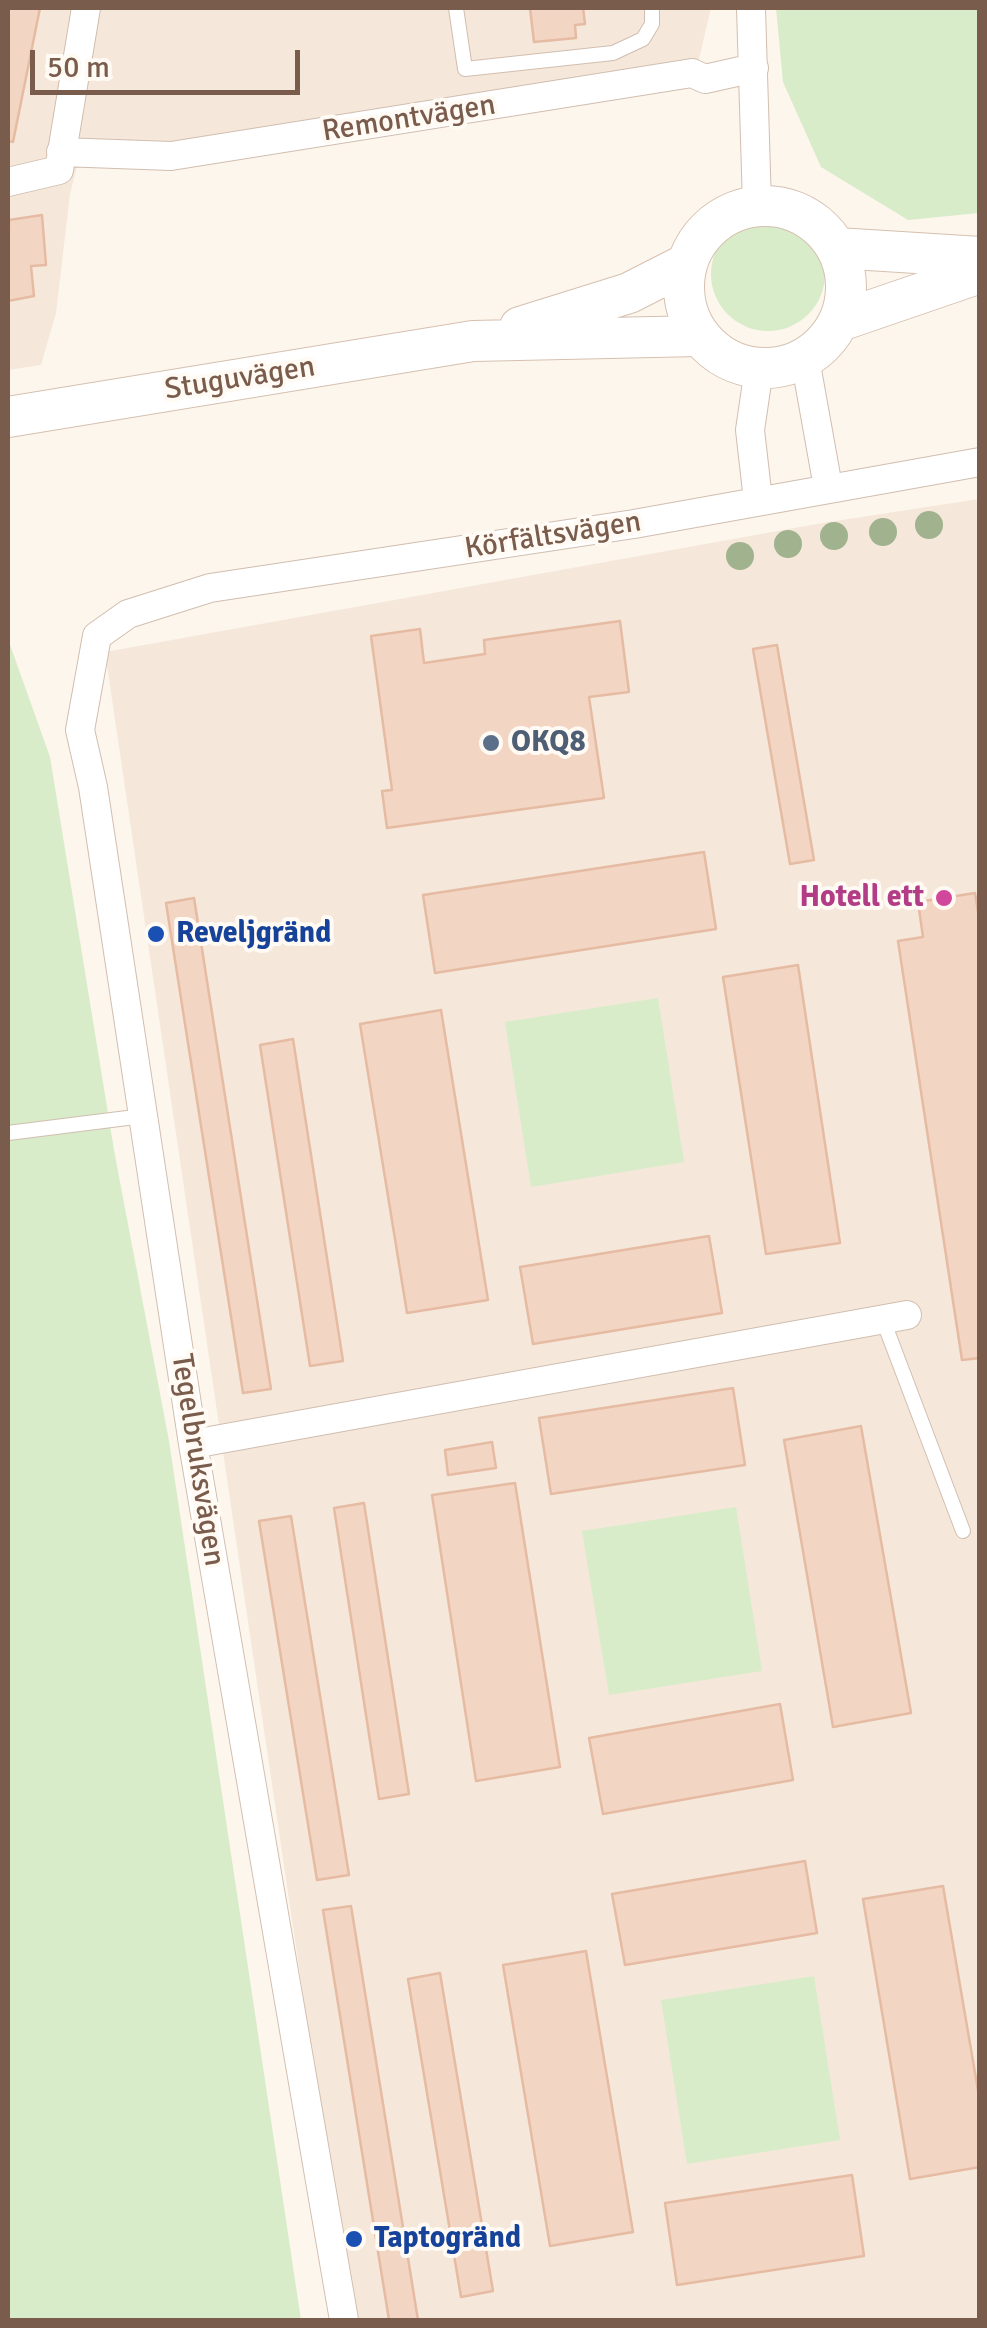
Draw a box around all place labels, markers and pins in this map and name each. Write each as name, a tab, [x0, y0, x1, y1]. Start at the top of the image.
place label: OKQ8	[511, 725, 586, 761]
marker: OKQ8	[480, 732, 502, 754]
place label: Hotell ett	[799, 880, 924, 916]
marker: Hotell ett	[933, 887, 955, 909]
place label: Reveljgränd	[176, 916, 331, 952]
marker: Reveljgränd	[145, 923, 167, 945]
place label: Taptogränd	[374, 2221, 521, 2257]
marker: Taptogränd	[343, 2228, 365, 2250]

